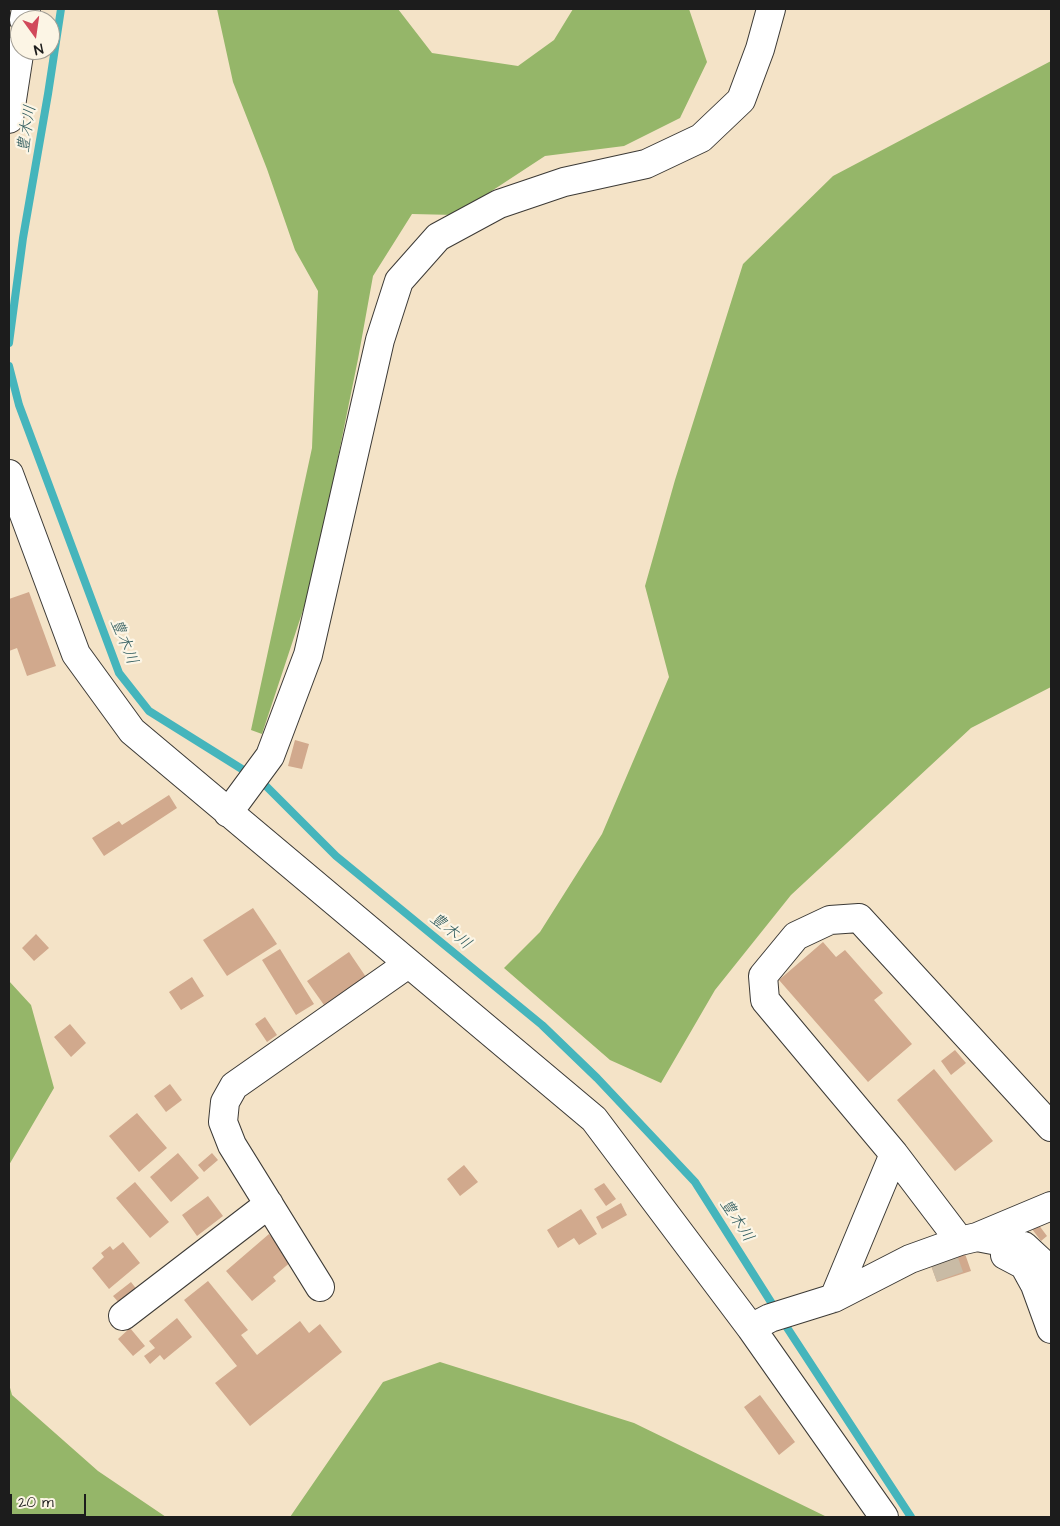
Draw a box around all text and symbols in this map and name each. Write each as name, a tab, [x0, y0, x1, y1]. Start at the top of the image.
north arrow	[10, 10, 60, 60]
text: N	[32, 38, 45, 59]
water label: 豊木川	[15, 104, 41, 154]
water label: 豊木川	[105, 616, 141, 668]
water label: 豊木川	[425, 909, 475, 955]
water label: 豊木川	[715, 1196, 757, 1246]
scale bar	[12, 1484, 89, 1516]
text: 20 m	[18, 1492, 54, 1513]

